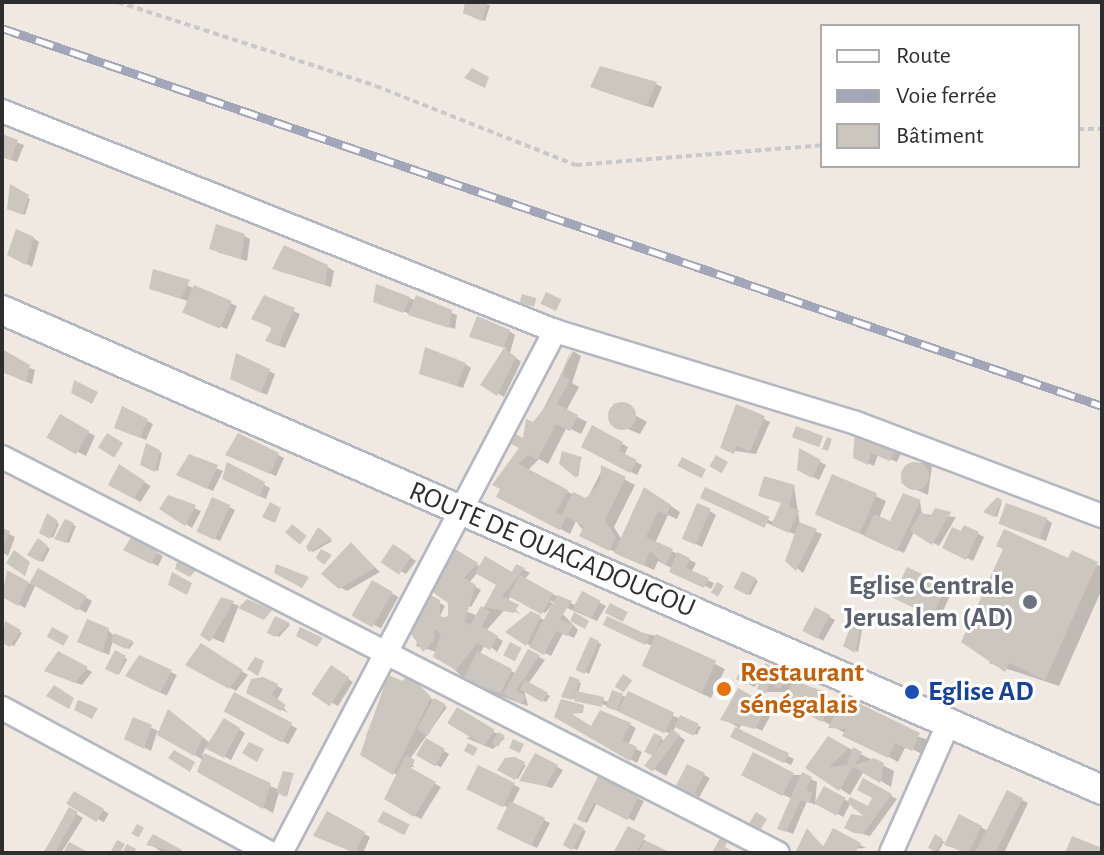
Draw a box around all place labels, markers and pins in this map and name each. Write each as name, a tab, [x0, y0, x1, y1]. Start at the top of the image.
place label: Eglise Centrale Jerusalem (AD)	[844, 569, 1014, 635]
marker: Eglise Centrale Jerusalem (AD)	[1021, 593, 1039, 611]
place label: Restaurant sénégalais	[740, 656, 864, 722]
place label: Eglise AD	[928, 675, 1034, 709]
marker: Restaurant sénégalais	[715, 680, 733, 698]
marker: Eglise AD	[903, 683, 921, 701]

